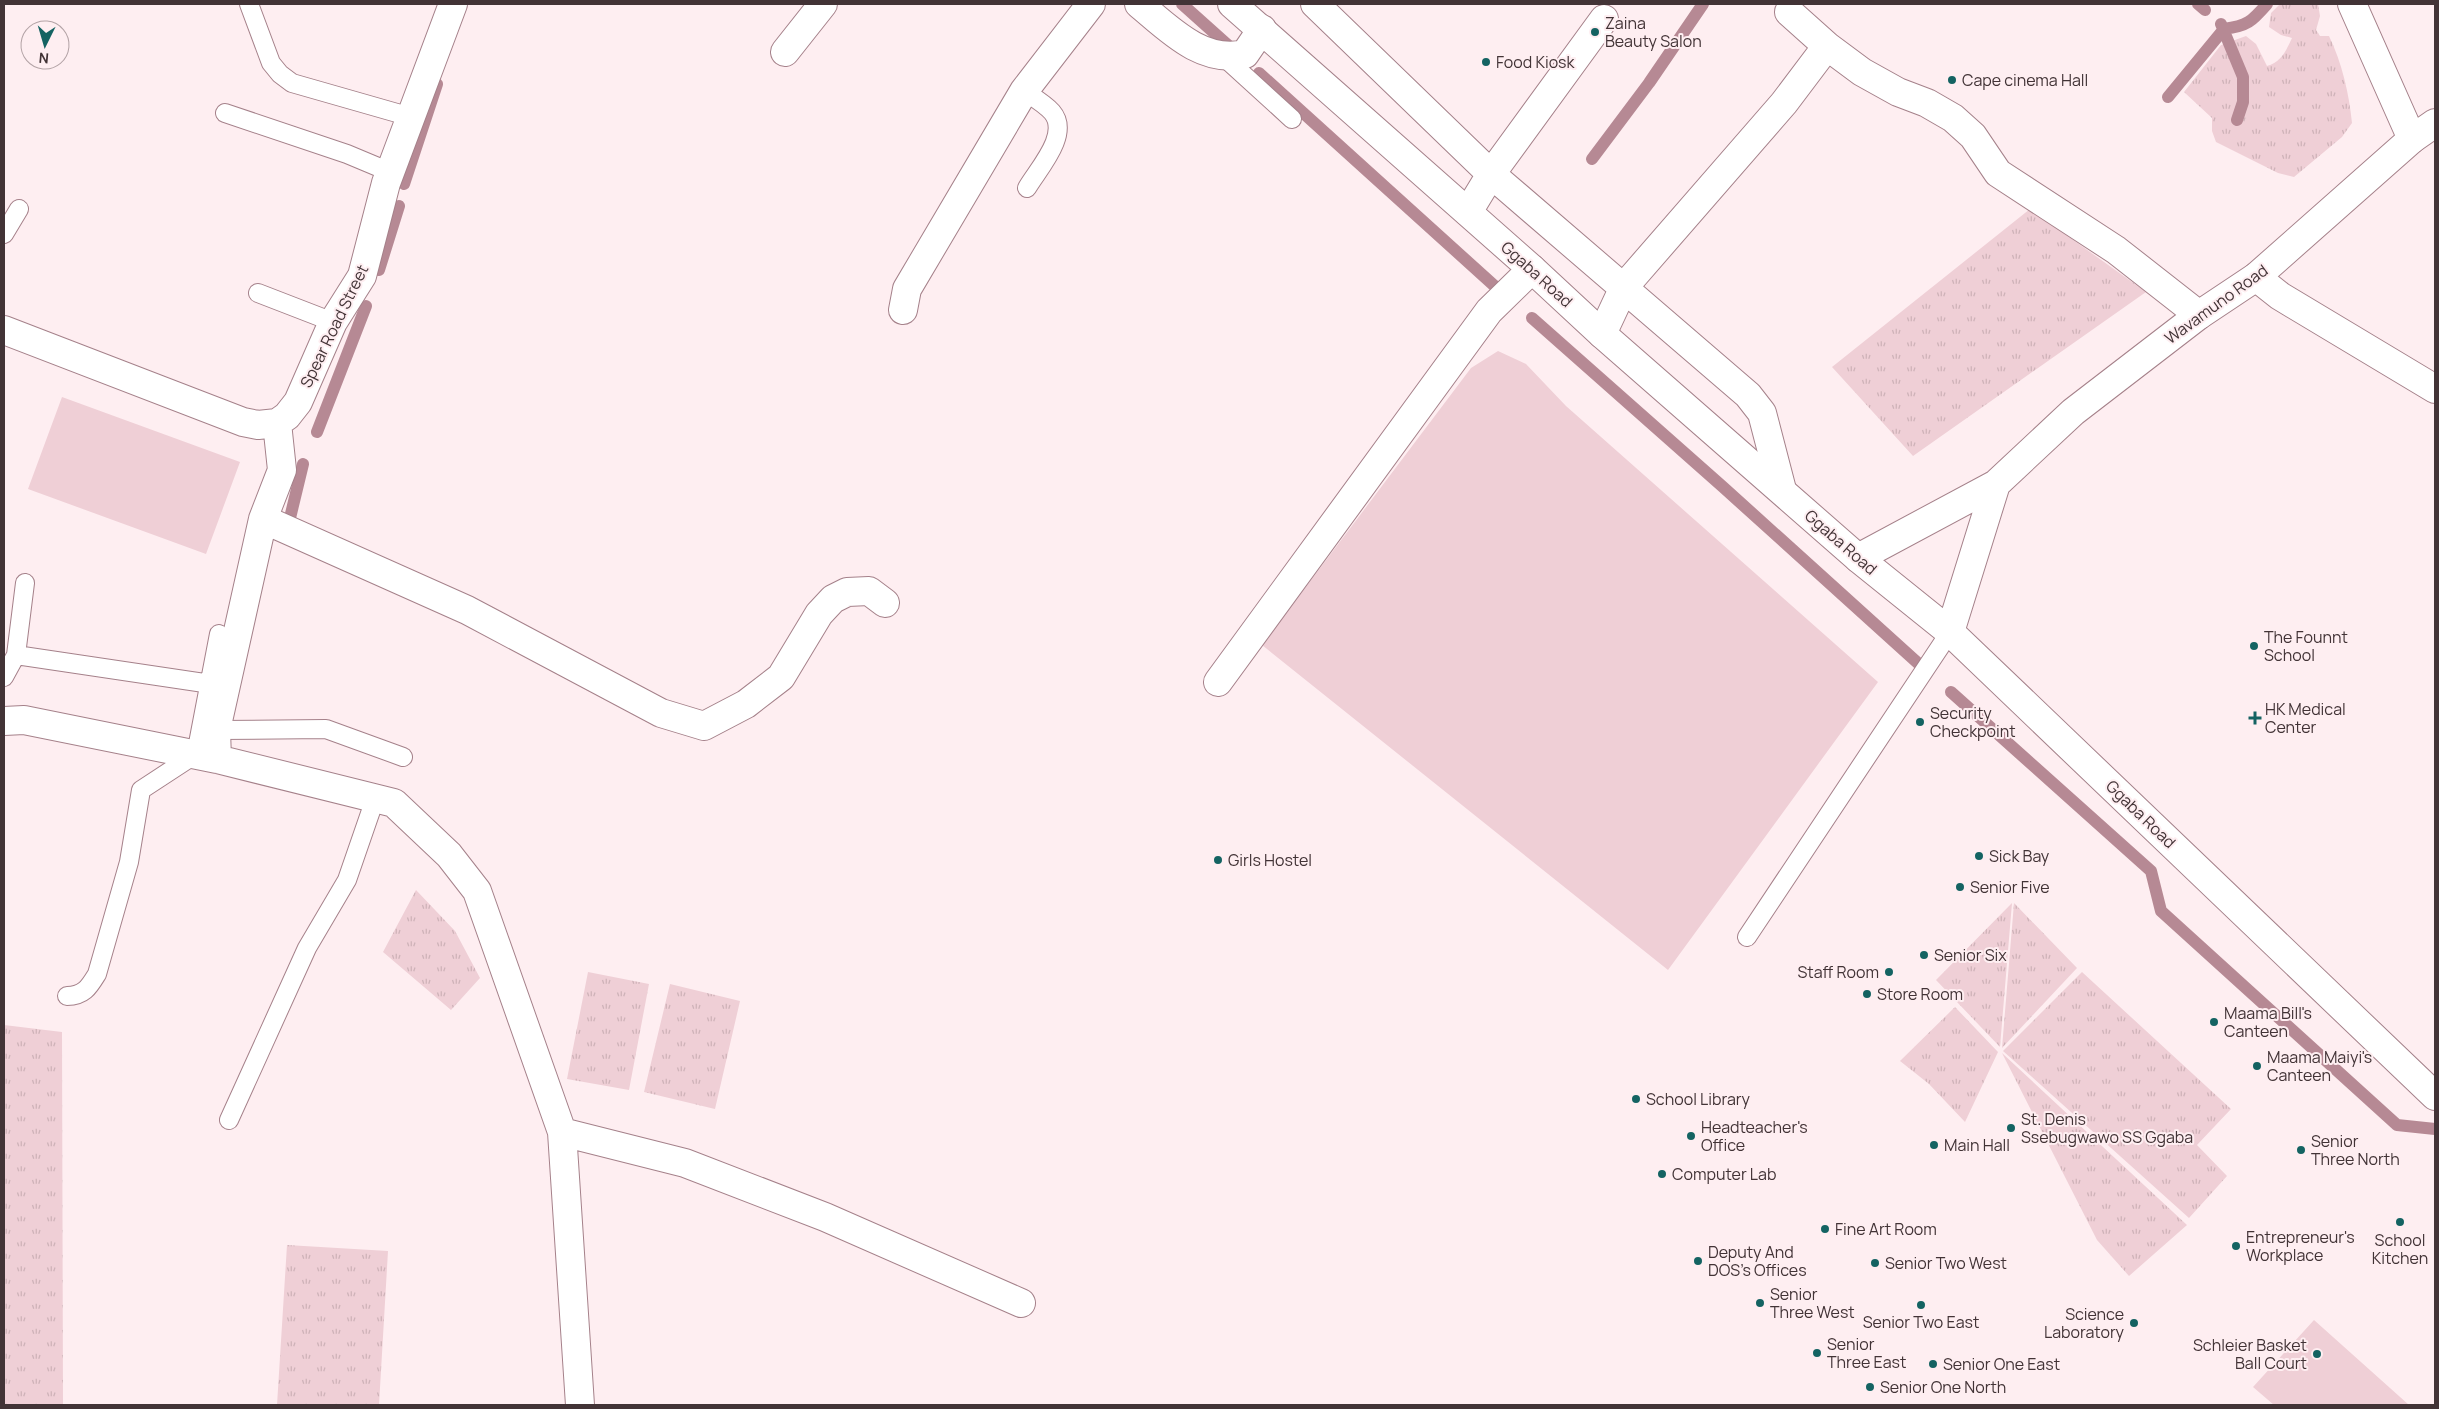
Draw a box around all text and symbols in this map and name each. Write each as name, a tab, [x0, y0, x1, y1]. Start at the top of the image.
place label: Zaina Beauty Salon	[1605, 12, 1702, 52]
north arrow	[20, 20, 70, 70]
marker: Zaina Beauty Salon	[1589, 26, 1601, 38]
text: N	[38, 49, 50, 68]
place label: Food Kiosk	[1496, 51, 1575, 73]
marker: Food Kiosk	[1480, 56, 1492, 68]
place label: Cape cinema Hall	[1962, 69, 2088, 91]
marker: Cape cinema Hall	[1946, 74, 1958, 86]
street label: Ggaba Road	[1497, 236, 1577, 312]
street label: Wavamuno Road	[2160, 259, 2272, 349]
street label: Spear Road Street	[295, 261, 373, 391]
street label: Ggaba Road	[1800, 504, 1882, 580]
place label: The Founnt School	[2264, 626, 2348, 666]
marker: The Founnt School	[2248, 640, 2260, 652]
place label: HK Medical Center	[2265, 698, 2346, 738]
place label: Security Checkpoint	[1930, 702, 2016, 742]
marker: HK Medical Center	[2249, 712, 2261, 724]
marker: Security Checkpoint	[1914, 716, 1926, 728]
street label: Ggaba Road	[2101, 775, 2181, 853]
place label: Sick Bay	[1989, 845, 2050, 867]
place label: Girls Hostel	[1228, 849, 1312, 871]
marker: Sick Bay	[1973, 850, 1985, 862]
marker: Girls Hostel	[1212, 854, 1224, 866]
place label: Senior Five	[1970, 876, 2050, 898]
marker: Senior Five	[1954, 881, 1966, 893]
place label: Senior Six	[1934, 944, 2007, 966]
marker: Senior Six	[1918, 949, 1930, 961]
place label: Staff Room	[1797, 961, 1879, 983]
marker: Staff Room	[1883, 966, 1895, 978]
place label: Store Room	[1877, 983, 1963, 1005]
marker: Store Room	[1861, 988, 1873, 1000]
place label: Maama Bill's Canteen	[2224, 1002, 2312, 1042]
marker: Maama Bill's Canteen	[2208, 1016, 2220, 1028]
place label: Maama Maiyi's Canteen	[2267, 1046, 2372, 1086]
marker: Maama Maiyi's Canteen	[2251, 1060, 2263, 1072]
place label: School Library	[1646, 1088, 1750, 1110]
marker: School Library	[1630, 1093, 1642, 1105]
place label: St. Denis Ssebugwawo SS Ggaba	[2021, 1108, 2193, 1148]
place label: Headteacher's Office	[1701, 1116, 1808, 1156]
marker: St. Denis Ssebugwawo SS Ggaba	[2005, 1122, 2017, 1134]
marker: Headteacher's Office	[1685, 1130, 1697, 1142]
place label: Senior Three North	[2311, 1130, 2400, 1170]
place label: Main Hall	[1944, 1134, 2010, 1156]
marker: Main Hall	[1928, 1139, 1940, 1151]
marker: Senior Three North	[2295, 1144, 2307, 1156]
place label: Computer Lab	[1672, 1163, 1776, 1185]
marker: Computer Lab	[1656, 1168, 1668, 1180]
marker: School Kitchen	[2394, 1216, 2406, 1228]
place label: Fine Art Room	[1835, 1218, 1937, 1240]
marker: Fine Art Room	[1819, 1223, 1831, 1235]
place label: Entrepreneur's Workplace	[2246, 1226, 2355, 1266]
place label: School Kitchen	[2372, 1229, 2428, 1269]
marker: Entrepreneur's Workplace	[2230, 1240, 2242, 1252]
place label: Deputy And DOS's Offices	[1708, 1241, 1807, 1281]
place label: Senior Two West	[1885, 1252, 2007, 1274]
marker: Deputy And DOS's Offices	[1692, 1255, 1704, 1267]
marker: Senior Two West	[1869, 1257, 1881, 1269]
place label: Senior Three West	[1770, 1283, 1855, 1323]
marker: Senior Three West	[1754, 1297, 1766, 1309]
marker: Senior Two East	[1915, 1299, 1927, 1311]
place label: Science Laboratory	[2044, 1303, 2125, 1343]
place label: Senior Two East	[1863, 1311, 1979, 1333]
marker: Science Laboratory	[2128, 1317, 2140, 1329]
place label: Senior Three East	[1827, 1333, 1906, 1373]
place label: Schleier Basket Ball Court	[2193, 1334, 2307, 1374]
marker: Senior Three East	[1811, 1347, 1823, 1359]
marker: Schleier Basket Ball Court	[2311, 1348, 2323, 1360]
place label: Senior One East	[1943, 1353, 2060, 1375]
marker: Senior One East	[1927, 1358, 1939, 1370]
place label: Senior One North	[1880, 1376, 2006, 1398]
marker: Senior One North	[1864, 1381, 1876, 1393]

